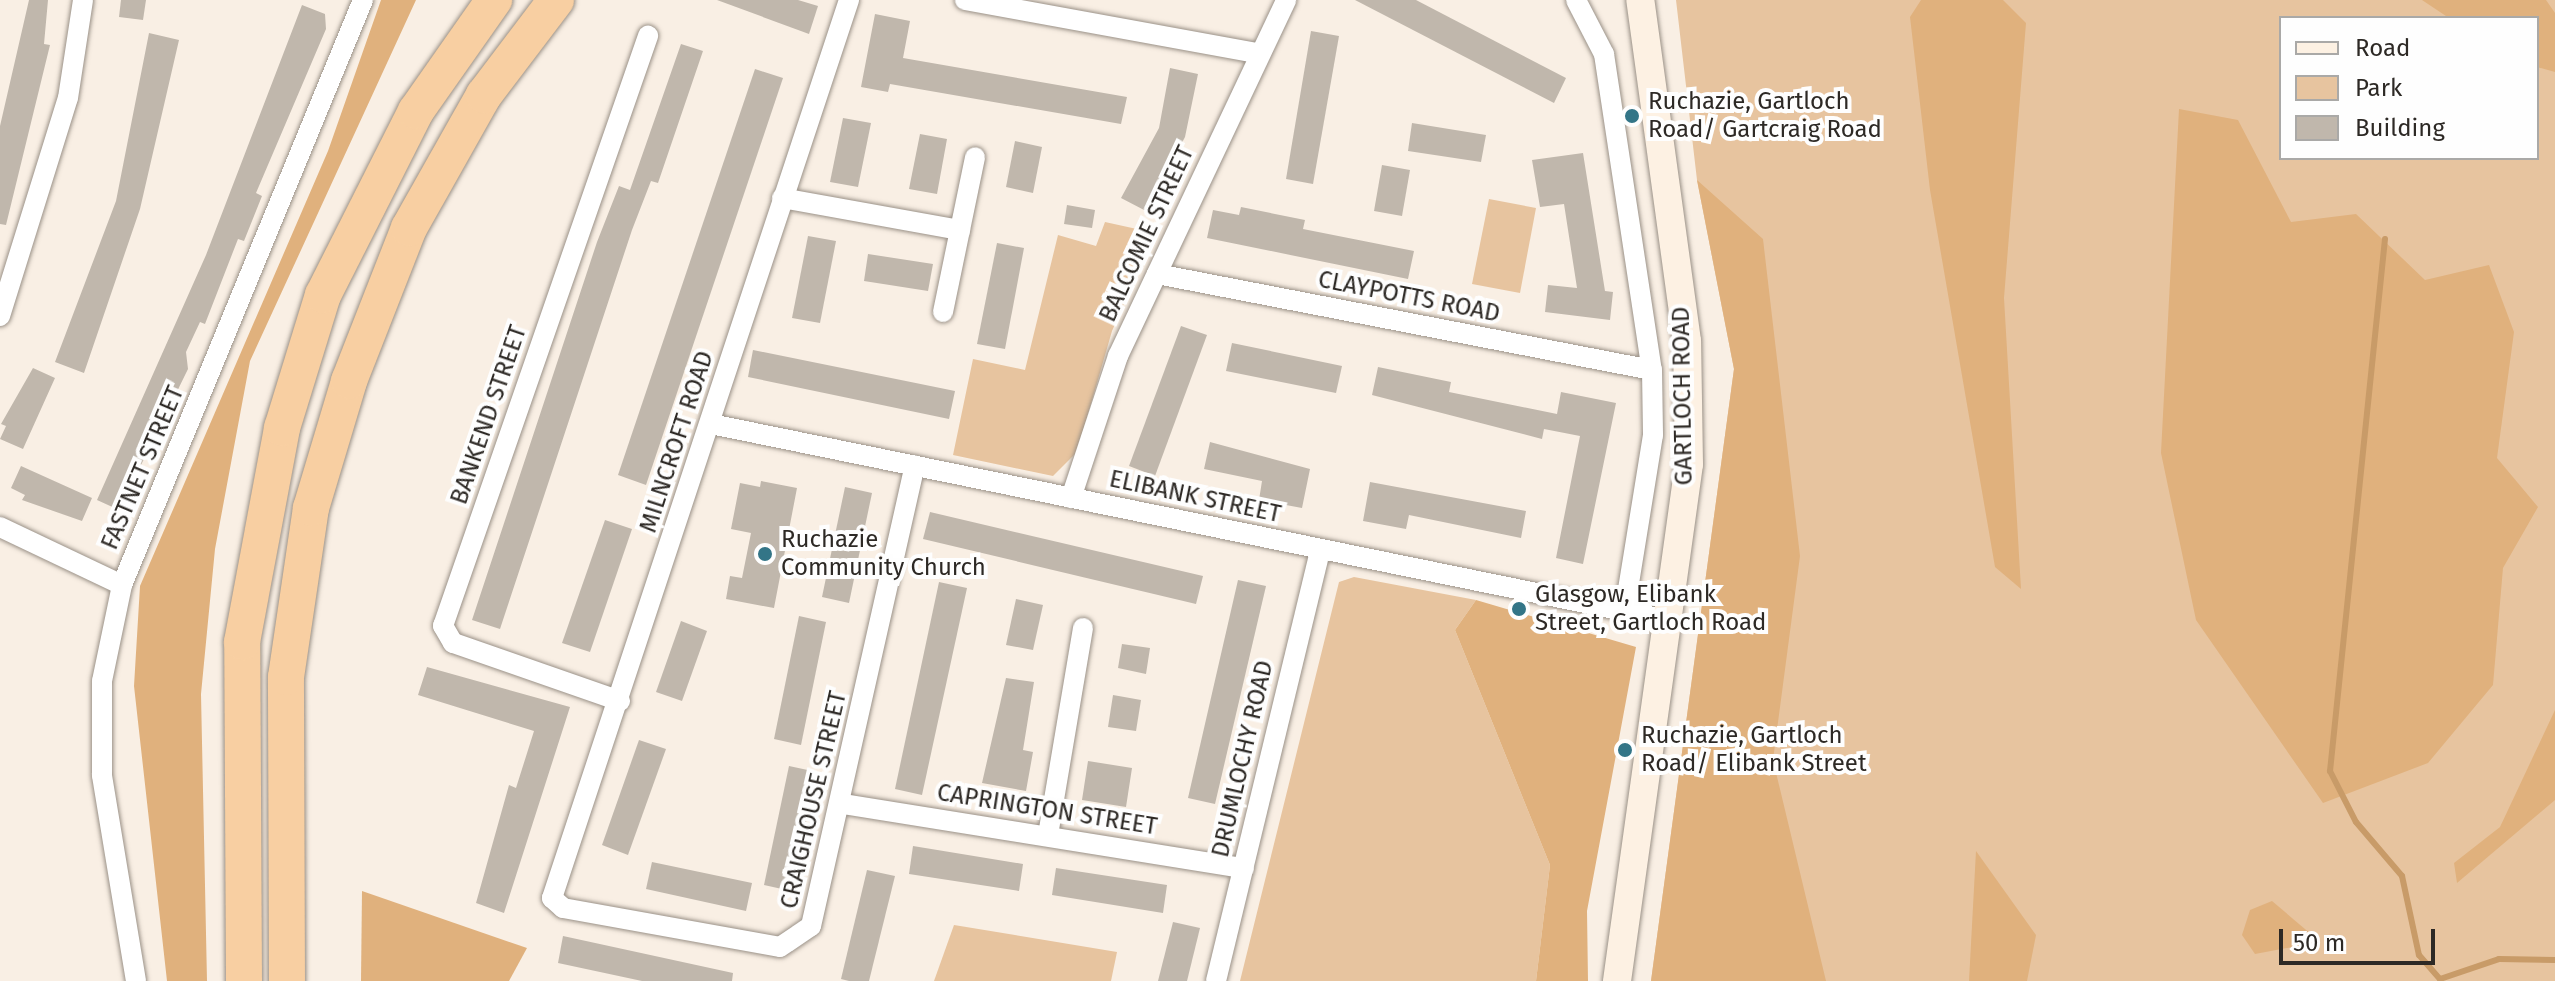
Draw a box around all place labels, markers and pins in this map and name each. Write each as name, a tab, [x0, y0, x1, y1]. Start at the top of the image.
place label: Ruchazie, Gartloch Road/ Gartcraig Road	[1648, 88, 1882, 144]
marker: Ruchazie, Gartloch Road/ Gartcraig Road	[1623, 107, 1641, 125]
place label: Ruchazie Community Church	[781, 526, 986, 582]
marker: Ruchazie Community Church	[756, 545, 774, 563]
place label: Glasgow, Elibank Street, Gartloch Road	[1535, 581, 1766, 637]
marker: Glasgow, Elibank Street, Gartloch Road	[1510, 600, 1528, 618]
place label: Ruchazie, Gartloch Road/ Elibank Street	[1641, 722, 1867, 778]
marker: Ruchazie, Gartloch Road/ Elibank Street	[1616, 741, 1634, 759]

